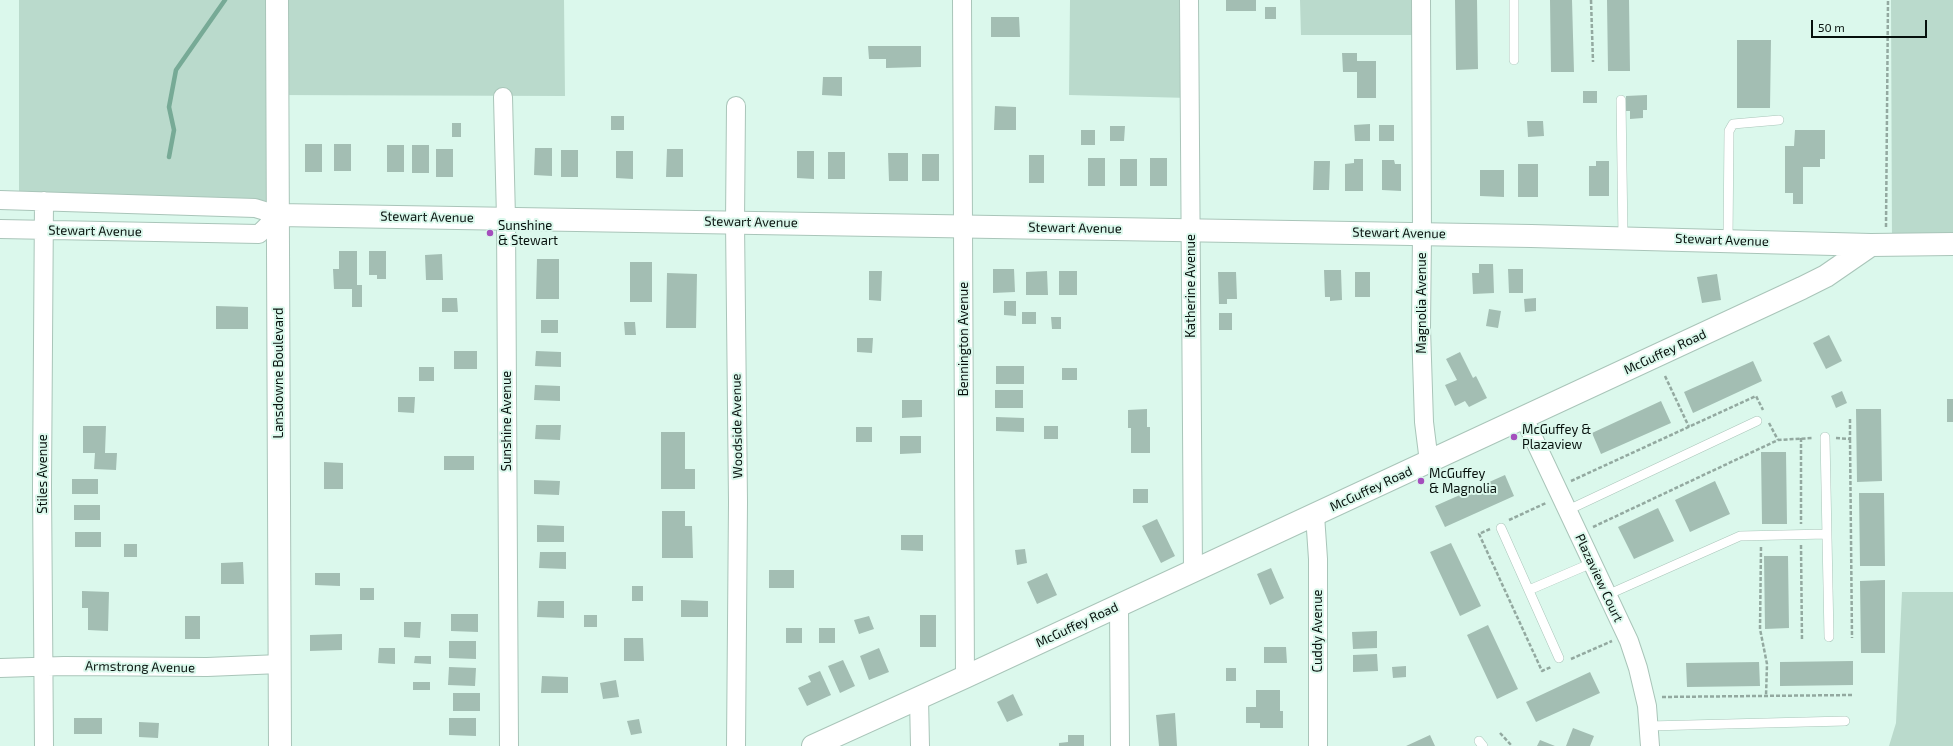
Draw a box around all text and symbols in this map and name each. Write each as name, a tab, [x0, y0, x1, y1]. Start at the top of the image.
scale bar	[1813, 12, 1929, 38]
text: 50 m	[1818, 20, 1845, 34]
street label: Stewart Avenue	[380, 208, 474, 226]
street label: Stewart Avenue	[704, 213, 798, 231]
place label: Sunshine & Stewart	[498, 218, 558, 249]
street label: Stewart Avenue	[1028, 219, 1122, 237]
street label: Stewart Avenue	[48, 222, 142, 240]
street label: Stewart Avenue	[1352, 224, 1446, 242]
marker: Sunshine & Stewart	[485, 228, 495, 238]
street label: Stewart Avenue	[1675, 231, 1769, 249]
street label: Katherine Avenue	[1183, 234, 1199, 338]
street label: Magnolia Avenue	[1414, 252, 1430, 354]
street label: Bennington Avenue	[956, 282, 972, 396]
street label: Lansdowne Boulevard	[271, 307, 287, 439]
street label: McGuffey Road	[1621, 326, 1709, 378]
street label: Sunshine Avenue	[499, 371, 515, 471]
street label: Woodside Avenue	[728, 373, 746, 479]
place label: McGuffey & Plazaview	[1522, 422, 1591, 453]
marker: McGuffey & Plazaview	[1509, 432, 1519, 442]
street label: Stiles Avenue	[35, 434, 51, 514]
street label: McGuffey Road	[1327, 463, 1415, 515]
place label: McGuffey & Magnolia	[1429, 466, 1497, 497]
marker: McGuffey & Magnolia	[1416, 476, 1426, 486]
street label: Plazaview Court	[1572, 531, 1626, 625]
street label: Cuddy Avenue	[1310, 589, 1326, 673]
street label: McGuffey Road	[1033, 599, 1121, 651]
street label: Armstrong Avenue	[85, 658, 195, 676]

